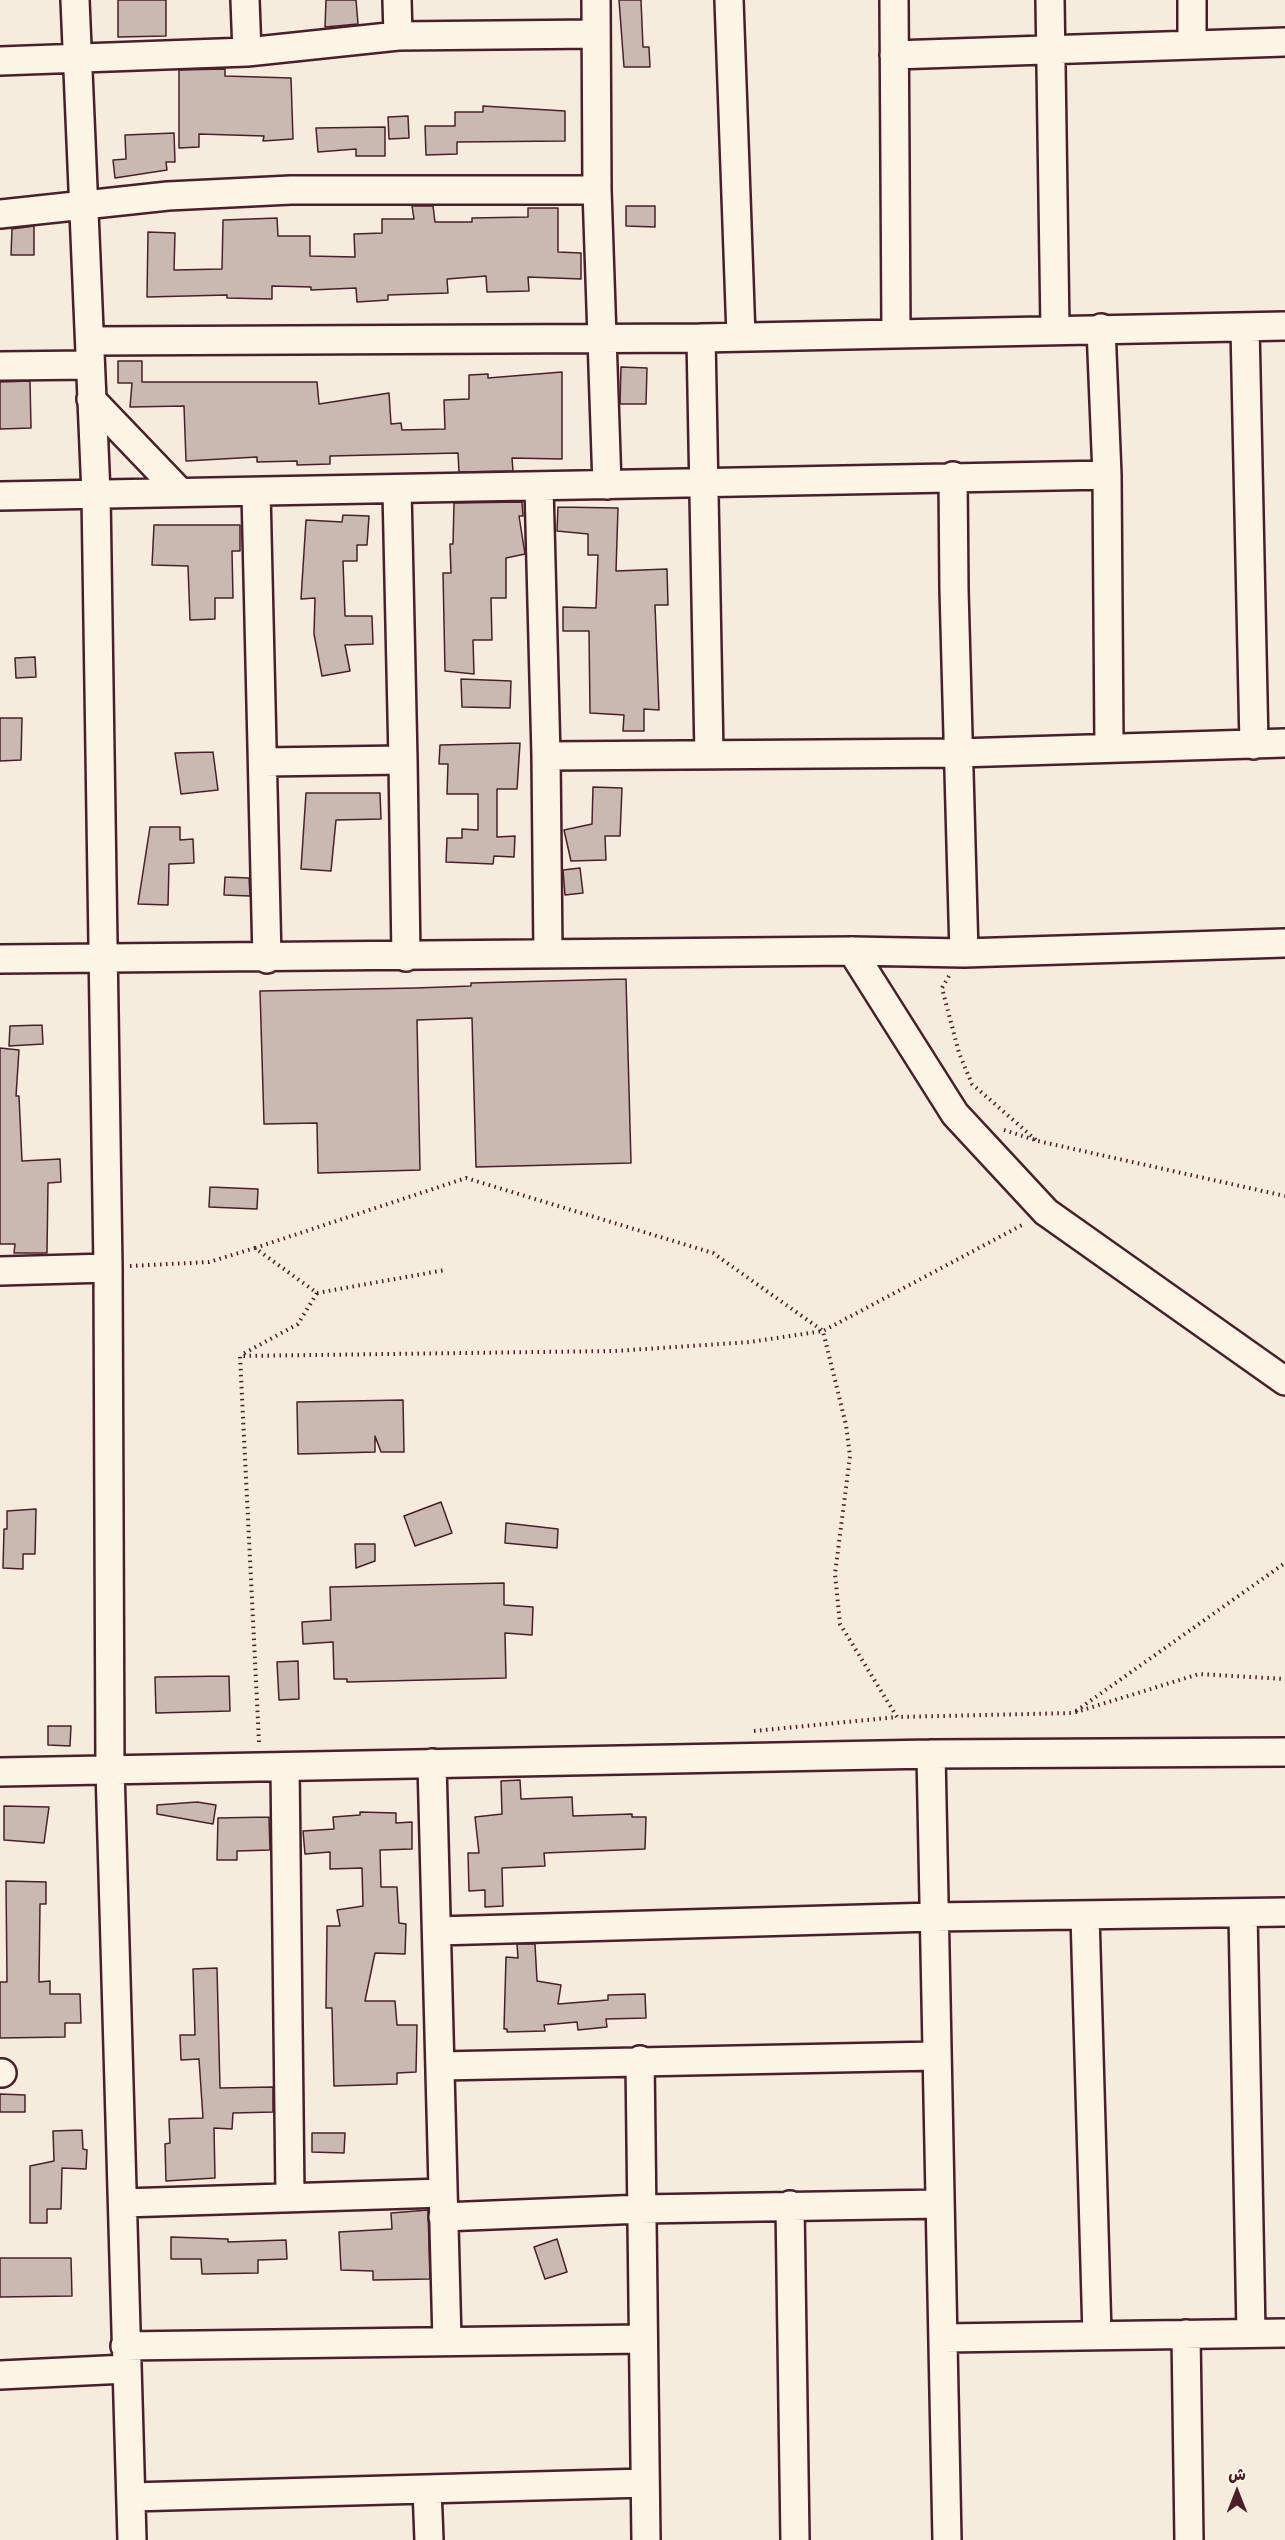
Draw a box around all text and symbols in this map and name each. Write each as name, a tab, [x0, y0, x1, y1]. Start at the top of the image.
north arrow	[1207, 2462, 1267, 2522]
text: ش	[1228, 2463, 1246, 2484]

